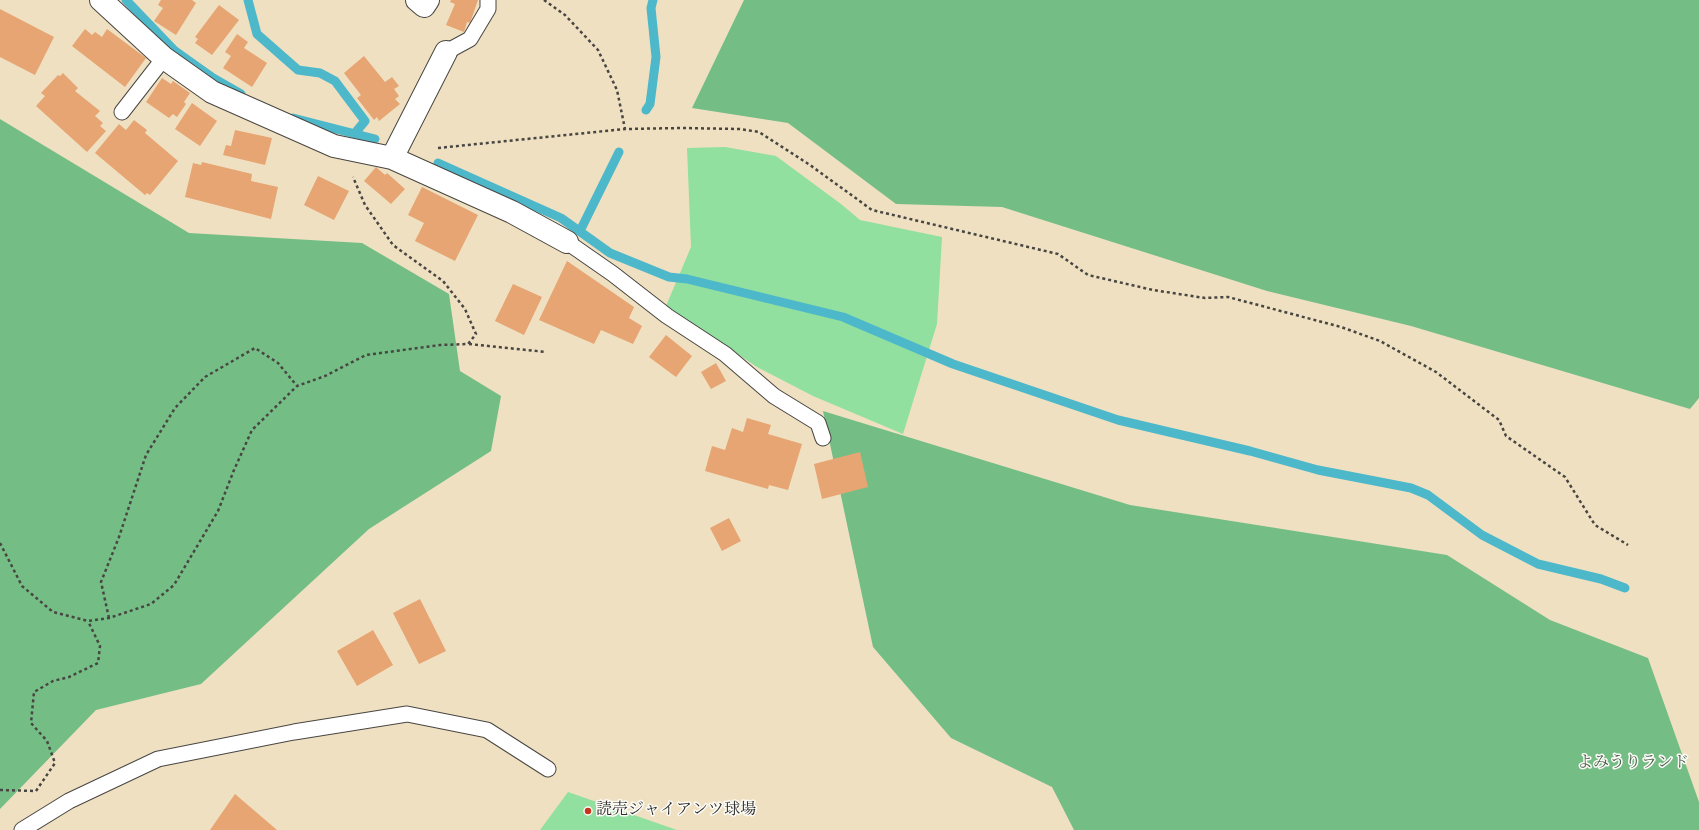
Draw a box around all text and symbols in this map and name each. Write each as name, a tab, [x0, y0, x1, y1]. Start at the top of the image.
park label: よみうりランド	[1577, 754, 1689, 774]
place label: 読売ジャイアンツ球場	[596, 801, 756, 821]
marker: 読売ジャイアンツ球場	[583, 806, 593, 816]

